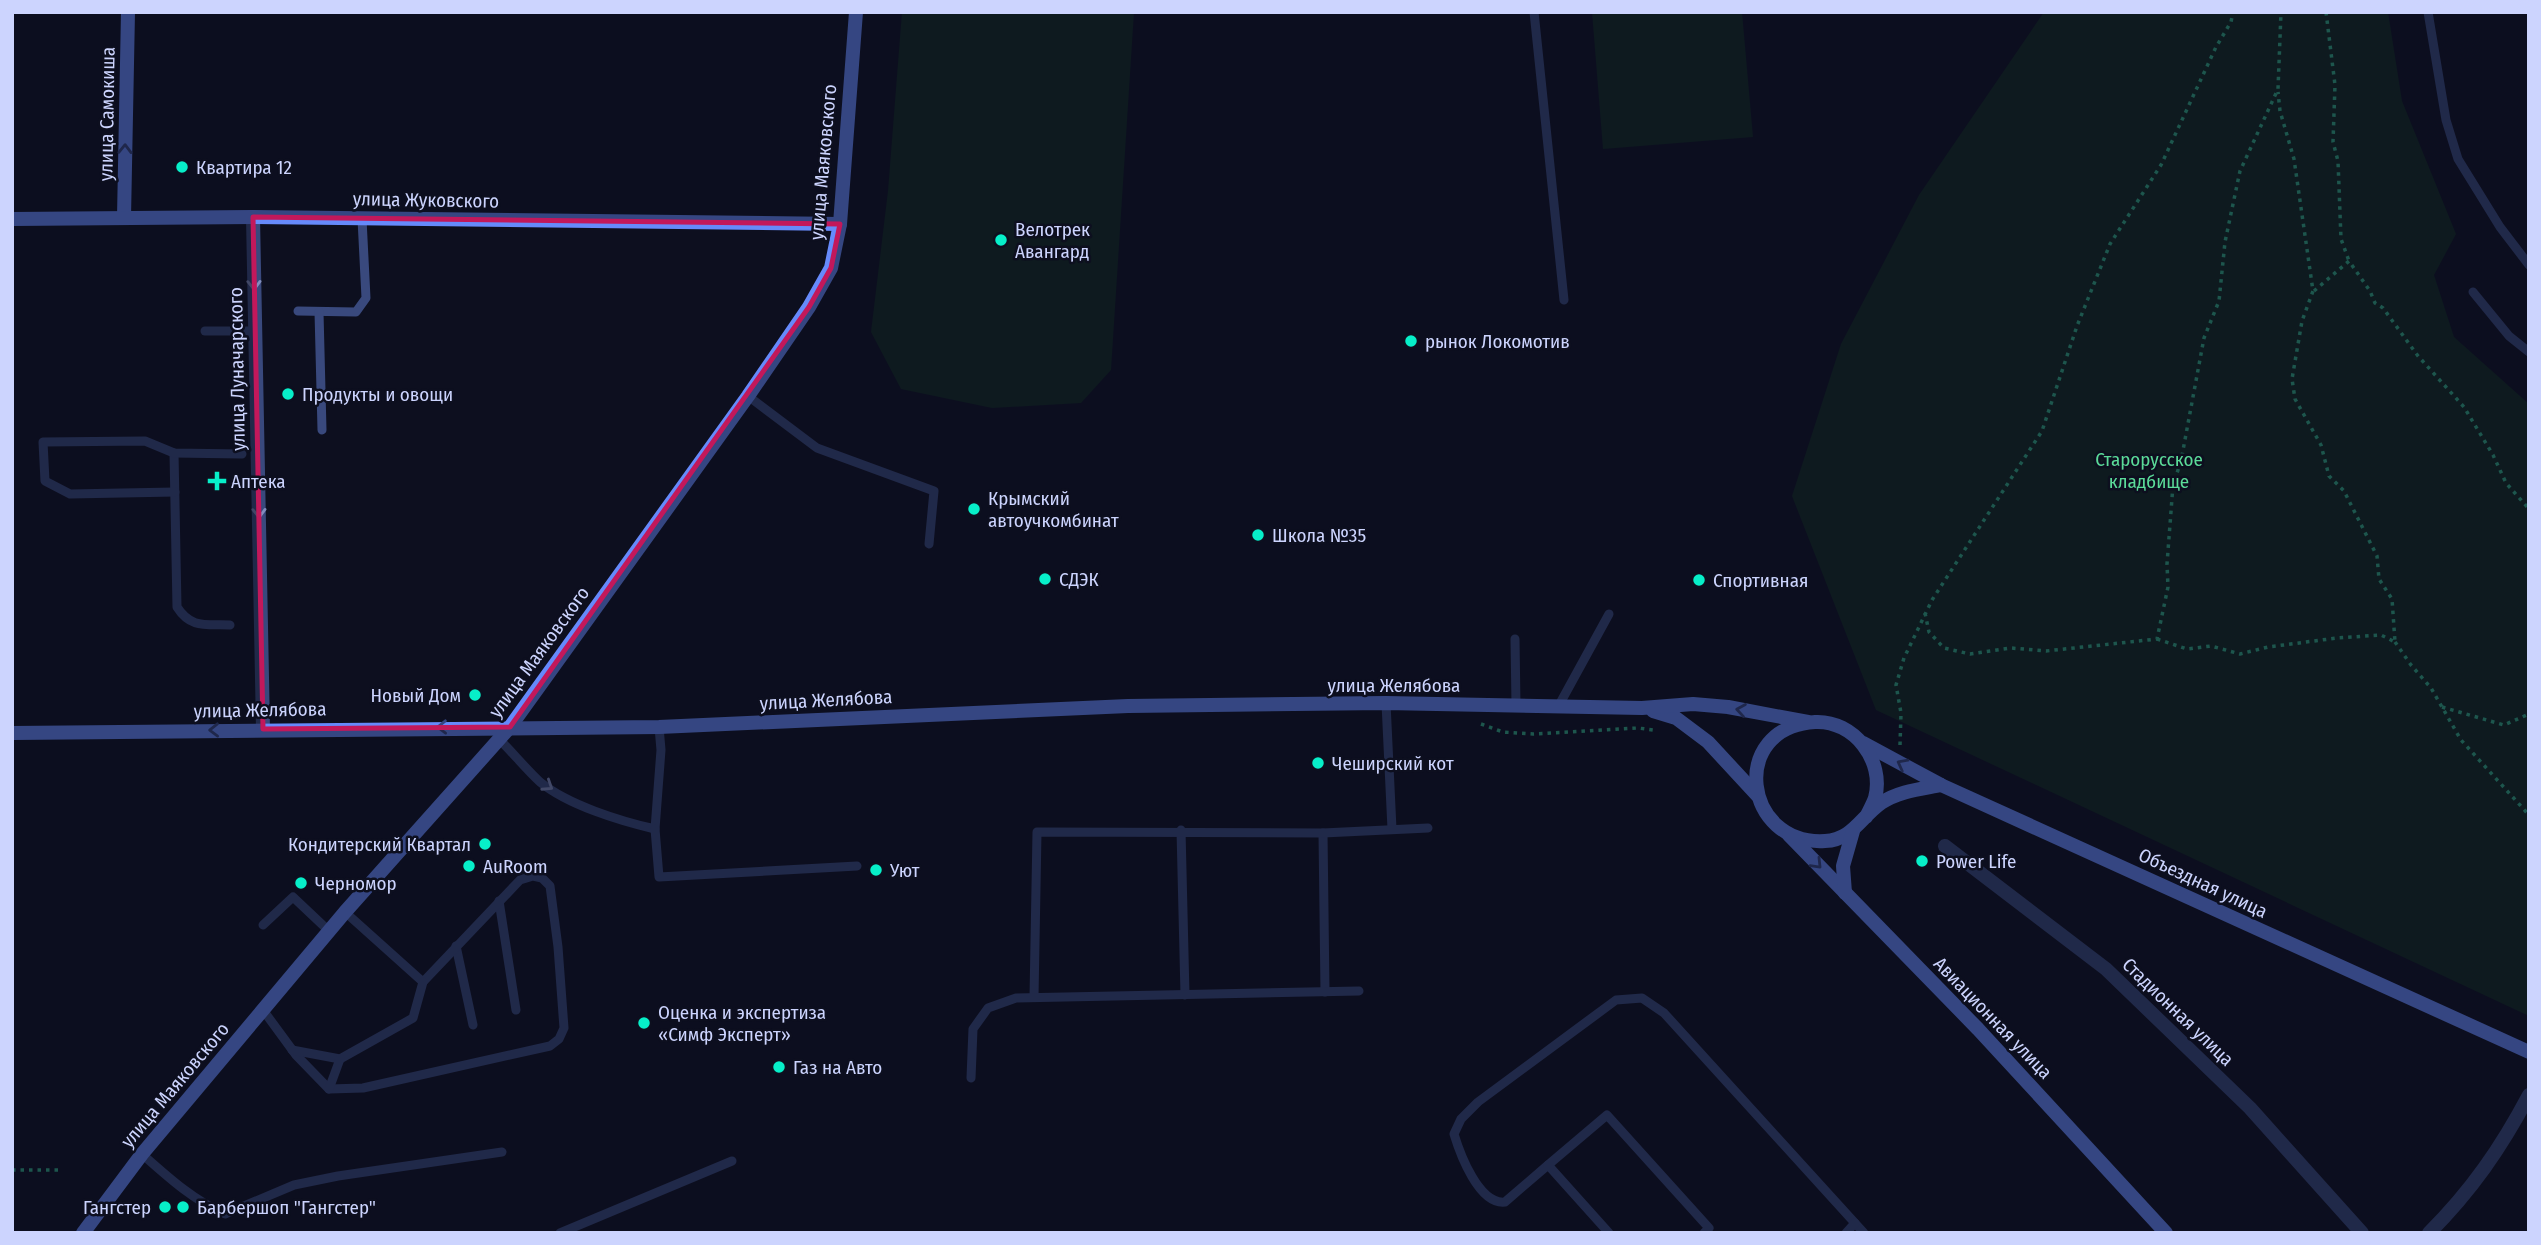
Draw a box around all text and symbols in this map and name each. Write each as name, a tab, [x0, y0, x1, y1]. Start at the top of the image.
street label: улица Самокиша	[94, 47, 120, 181]
street label: улица Маяковского	[805, 83, 841, 241]
one-way arrow	[118, 143, 133, 154]
place label: Квартира 12	[196, 156, 292, 179]
marker: Квартира 12	[174, 159, 190, 175]
street label: улица Жуковского	[353, 187, 499, 213]
place label: Велотрек Авангард	[1015, 218, 1090, 263]
marker: Велотрек Авангард	[993, 232, 1009, 248]
one-way arrow	[247, 280, 262, 291]
street label: улица Луначарского	[224, 287, 250, 451]
place label: рынок Локомотив	[1425, 330, 1570, 353]
marker: рынок Локомотив	[1403, 333, 1419, 349]
place label: Продукты и овощи	[302, 383, 453, 406]
marker: Продукты и овощи	[280, 386, 296, 402]
park label: Старорусское кладбище	[2095, 448, 2203, 493]
place label: Аптека	[231, 470, 286, 493]
marker: Аптека	[209, 473, 225, 489]
place label: Крымский автоучкомбинат	[988, 487, 1119, 532]
marker: Крымский автоучкомбинат	[966, 501, 982, 517]
one-way arrow	[251, 508, 267, 519]
place label: Школа №35	[1272, 524, 1366, 547]
marker: Школа №35	[1250, 527, 1266, 543]
place label: СДЭК	[1059, 568, 1099, 591]
place label: Спортивная	[1713, 569, 1808, 592]
marker: СДЭК	[1037, 571, 1053, 587]
marker: Спортивная	[1691, 572, 1707, 588]
street label: улица Маяковского	[484, 582, 594, 722]
street label: улица Желябова	[1328, 674, 1460, 697]
place label: Новый Дом	[371, 684, 461, 707]
street label: улица Желябова	[759, 685, 893, 715]
marker: Новый Дом	[467, 687, 483, 703]
street label: улица Желябова	[193, 697, 327, 723]
one-way arrow	[1735, 703, 1747, 718]
one-way arrow	[436, 719, 446, 735]
one-way arrow	[208, 722, 219, 737]
place label: Чеширский кот	[1332, 752, 1454, 775]
marker: Чеширский кот	[1310, 755, 1326, 771]
one-way arrow	[1897, 759, 1909, 772]
one-way arrow	[540, 778, 553, 790]
place label: Кондитерский Квартал	[288, 833, 471, 856]
marker: Кондитерский Квартал	[477, 836, 493, 852]
street label: Объездная улица	[2135, 843, 2271, 923]
place label: Power Life	[1936, 850, 2017, 873]
marker: Power Life	[1914, 853, 1930, 869]
place label: AuRoom	[483, 855, 548, 878]
one-way arrow	[1809, 856, 1822, 869]
marker: AuRoom	[461, 858, 477, 874]
place label: Уют	[889, 859, 920, 882]
marker: Уют	[868, 862, 884, 878]
place label: Черномор	[315, 872, 397, 895]
marker: Черномор	[293, 875, 309, 891]
street label: Авиационная улица	[1929, 952, 2057, 1084]
street label: Стадионная улица	[2118, 953, 2238, 1071]
place label: Оценка и экспертиза «Симф Эксперт»	[658, 1001, 826, 1046]
marker: Оценка и экспертиза «Симф Эксперт»	[636, 1015, 652, 1031]
street label: улица Маяковского	[116, 1018, 234, 1152]
place label: Газ на Авто	[793, 1056, 882, 1079]
marker: Газ на Авто	[771, 1059, 787, 1075]
place label: Гангстер	[83, 1196, 151, 1219]
place label: Барбершоп "Гангстер"	[197, 1196, 376, 1219]
marker: Гангстер	[157, 1199, 173, 1215]
marker: Барбершоп "Гангстер"	[175, 1199, 191, 1215]

